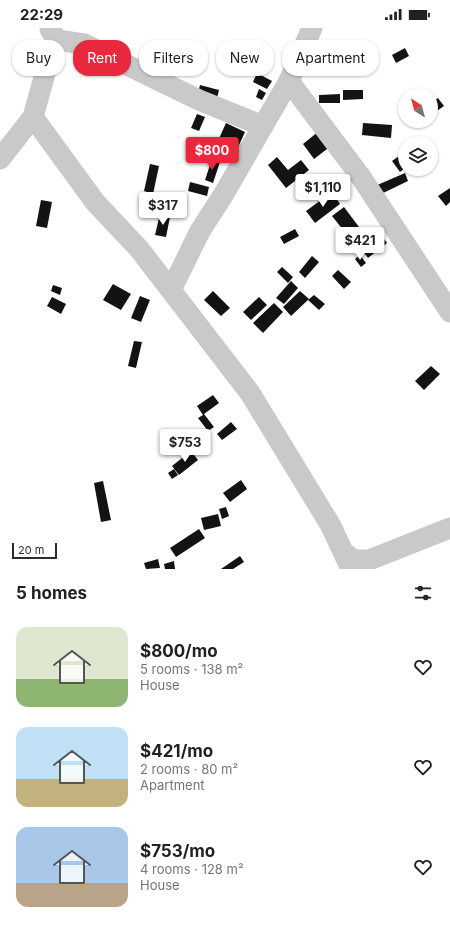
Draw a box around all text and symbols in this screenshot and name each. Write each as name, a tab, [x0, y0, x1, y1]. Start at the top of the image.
text: 22:29	[20, 5, 63, 24]
chip: Buy	[12, 40, 65, 76]
chip: Rent	[73, 40, 131, 76]
chip: Filters	[139, 40, 208, 76]
chip: New	[216, 40, 274, 76]
chip: Apartment	[282, 40, 379, 76]
north arrow	[398, 88, 438, 128]
map controls	[398, 88, 438, 176]
button: layers	[398, 136, 438, 176]
pin: $800	[188, 137, 236, 171]
text: $800	[195, 142, 229, 158]
pin: $1,110	[290, 174, 356, 208]
text: $1,110	[304, 179, 342, 195]
pin: $317	[139, 192, 187, 226]
text: $317	[148, 197, 178, 213]
pin: $421	[336, 227, 384, 261]
text: $421	[344, 232, 376, 248]
pin: $753	[161, 429, 209, 463]
text: $753	[169, 434, 201, 450]
scale bar	[12, 541, 57, 560]
text: 20 m	[18, 543, 44, 557]
icon: filters	[412, 582, 434, 604]
text: 5 homes	[16, 583, 87, 603]
text: $800/mo	[140, 641, 218, 661]
icon: home	[48, 643, 96, 691]
icon: heart	[412, 656, 434, 678]
text: 5 rooms · 138 m²	[140, 661, 243, 677]
text: House	[140, 677, 180, 693]
text: $421/mo	[140, 741, 213, 761]
icon: home	[48, 743, 96, 791]
icon: heart	[412, 756, 434, 778]
text: 2 rooms · 80 m²	[140, 761, 238, 777]
text: Apartment	[140, 777, 205, 793]
text: $753/mo	[140, 841, 215, 861]
icon: home	[48, 843, 96, 891]
icon: heart	[412, 856, 434, 878]
text: 4 rooms · 128 m²	[140, 861, 244, 877]
text: House	[140, 877, 180, 893]

